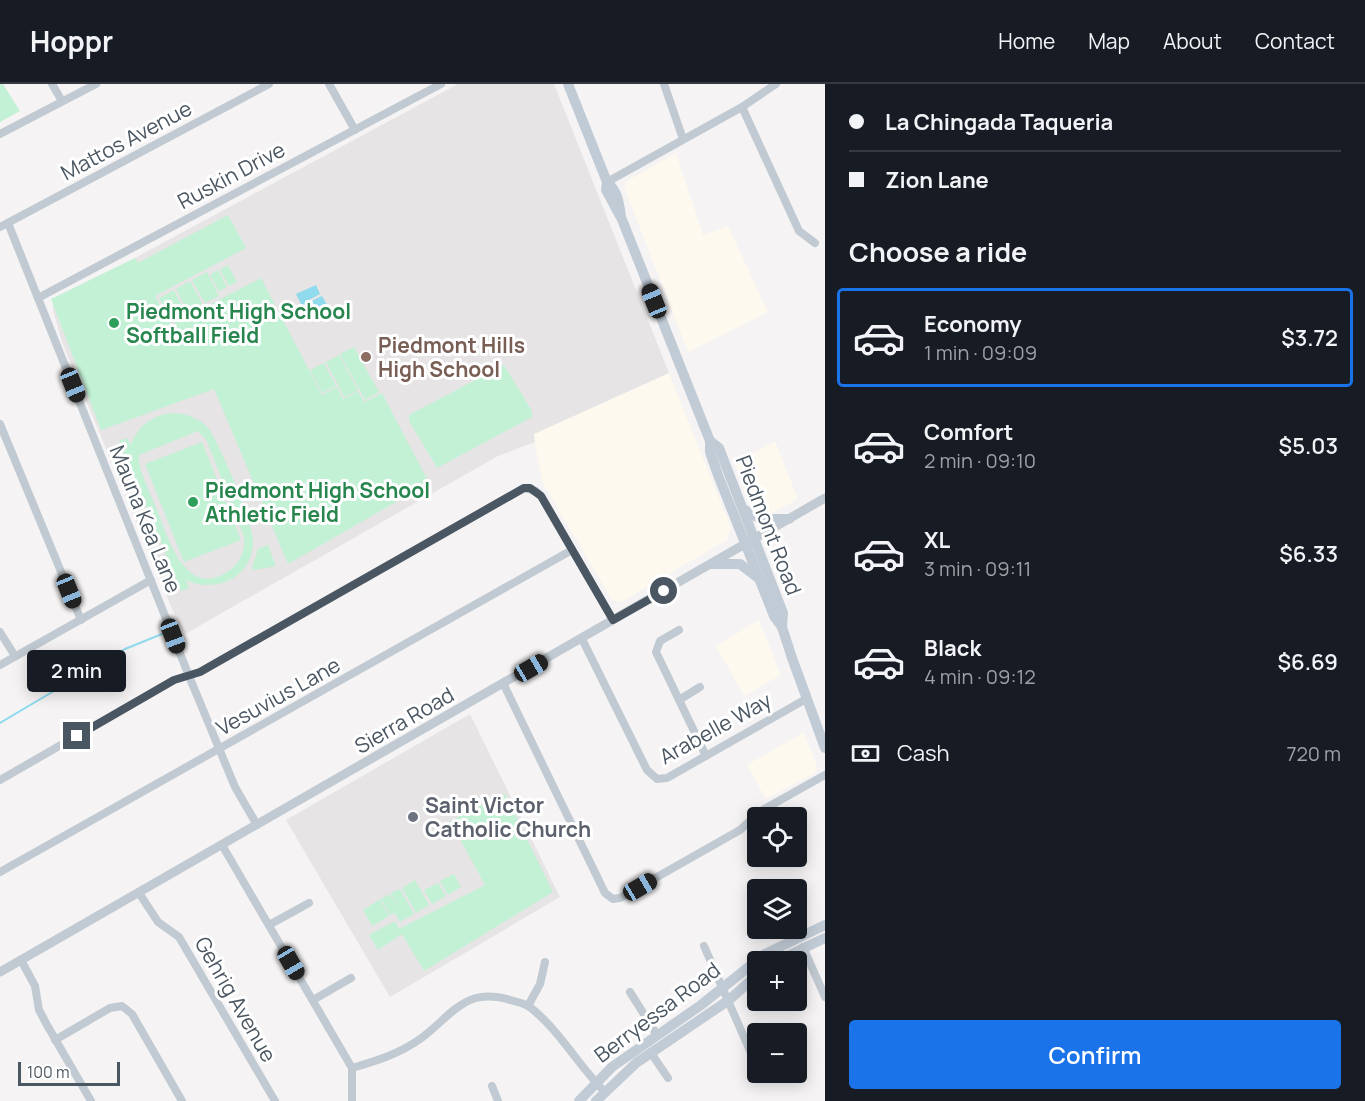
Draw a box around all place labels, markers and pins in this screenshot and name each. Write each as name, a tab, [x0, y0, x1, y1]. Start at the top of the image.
place label: Piedmont High School Softball Field	[126, 297, 351, 349]
marker: Piedmont High School Softball Field	[107, 316, 121, 330]
place label: Piedmont Hills High School	[378, 331, 525, 383]
marker: Piedmont Hills High School	[359, 350, 373, 364]
place label: Piedmont High School Athletic Field	[205, 476, 430, 528]
marker: Piedmont High School Athletic Field	[186, 495, 200, 509]
place label: Saint Victor Catholic Church	[425, 791, 591, 843]
marker: Saint Victor Catholic Church	[406, 810, 420, 824]

